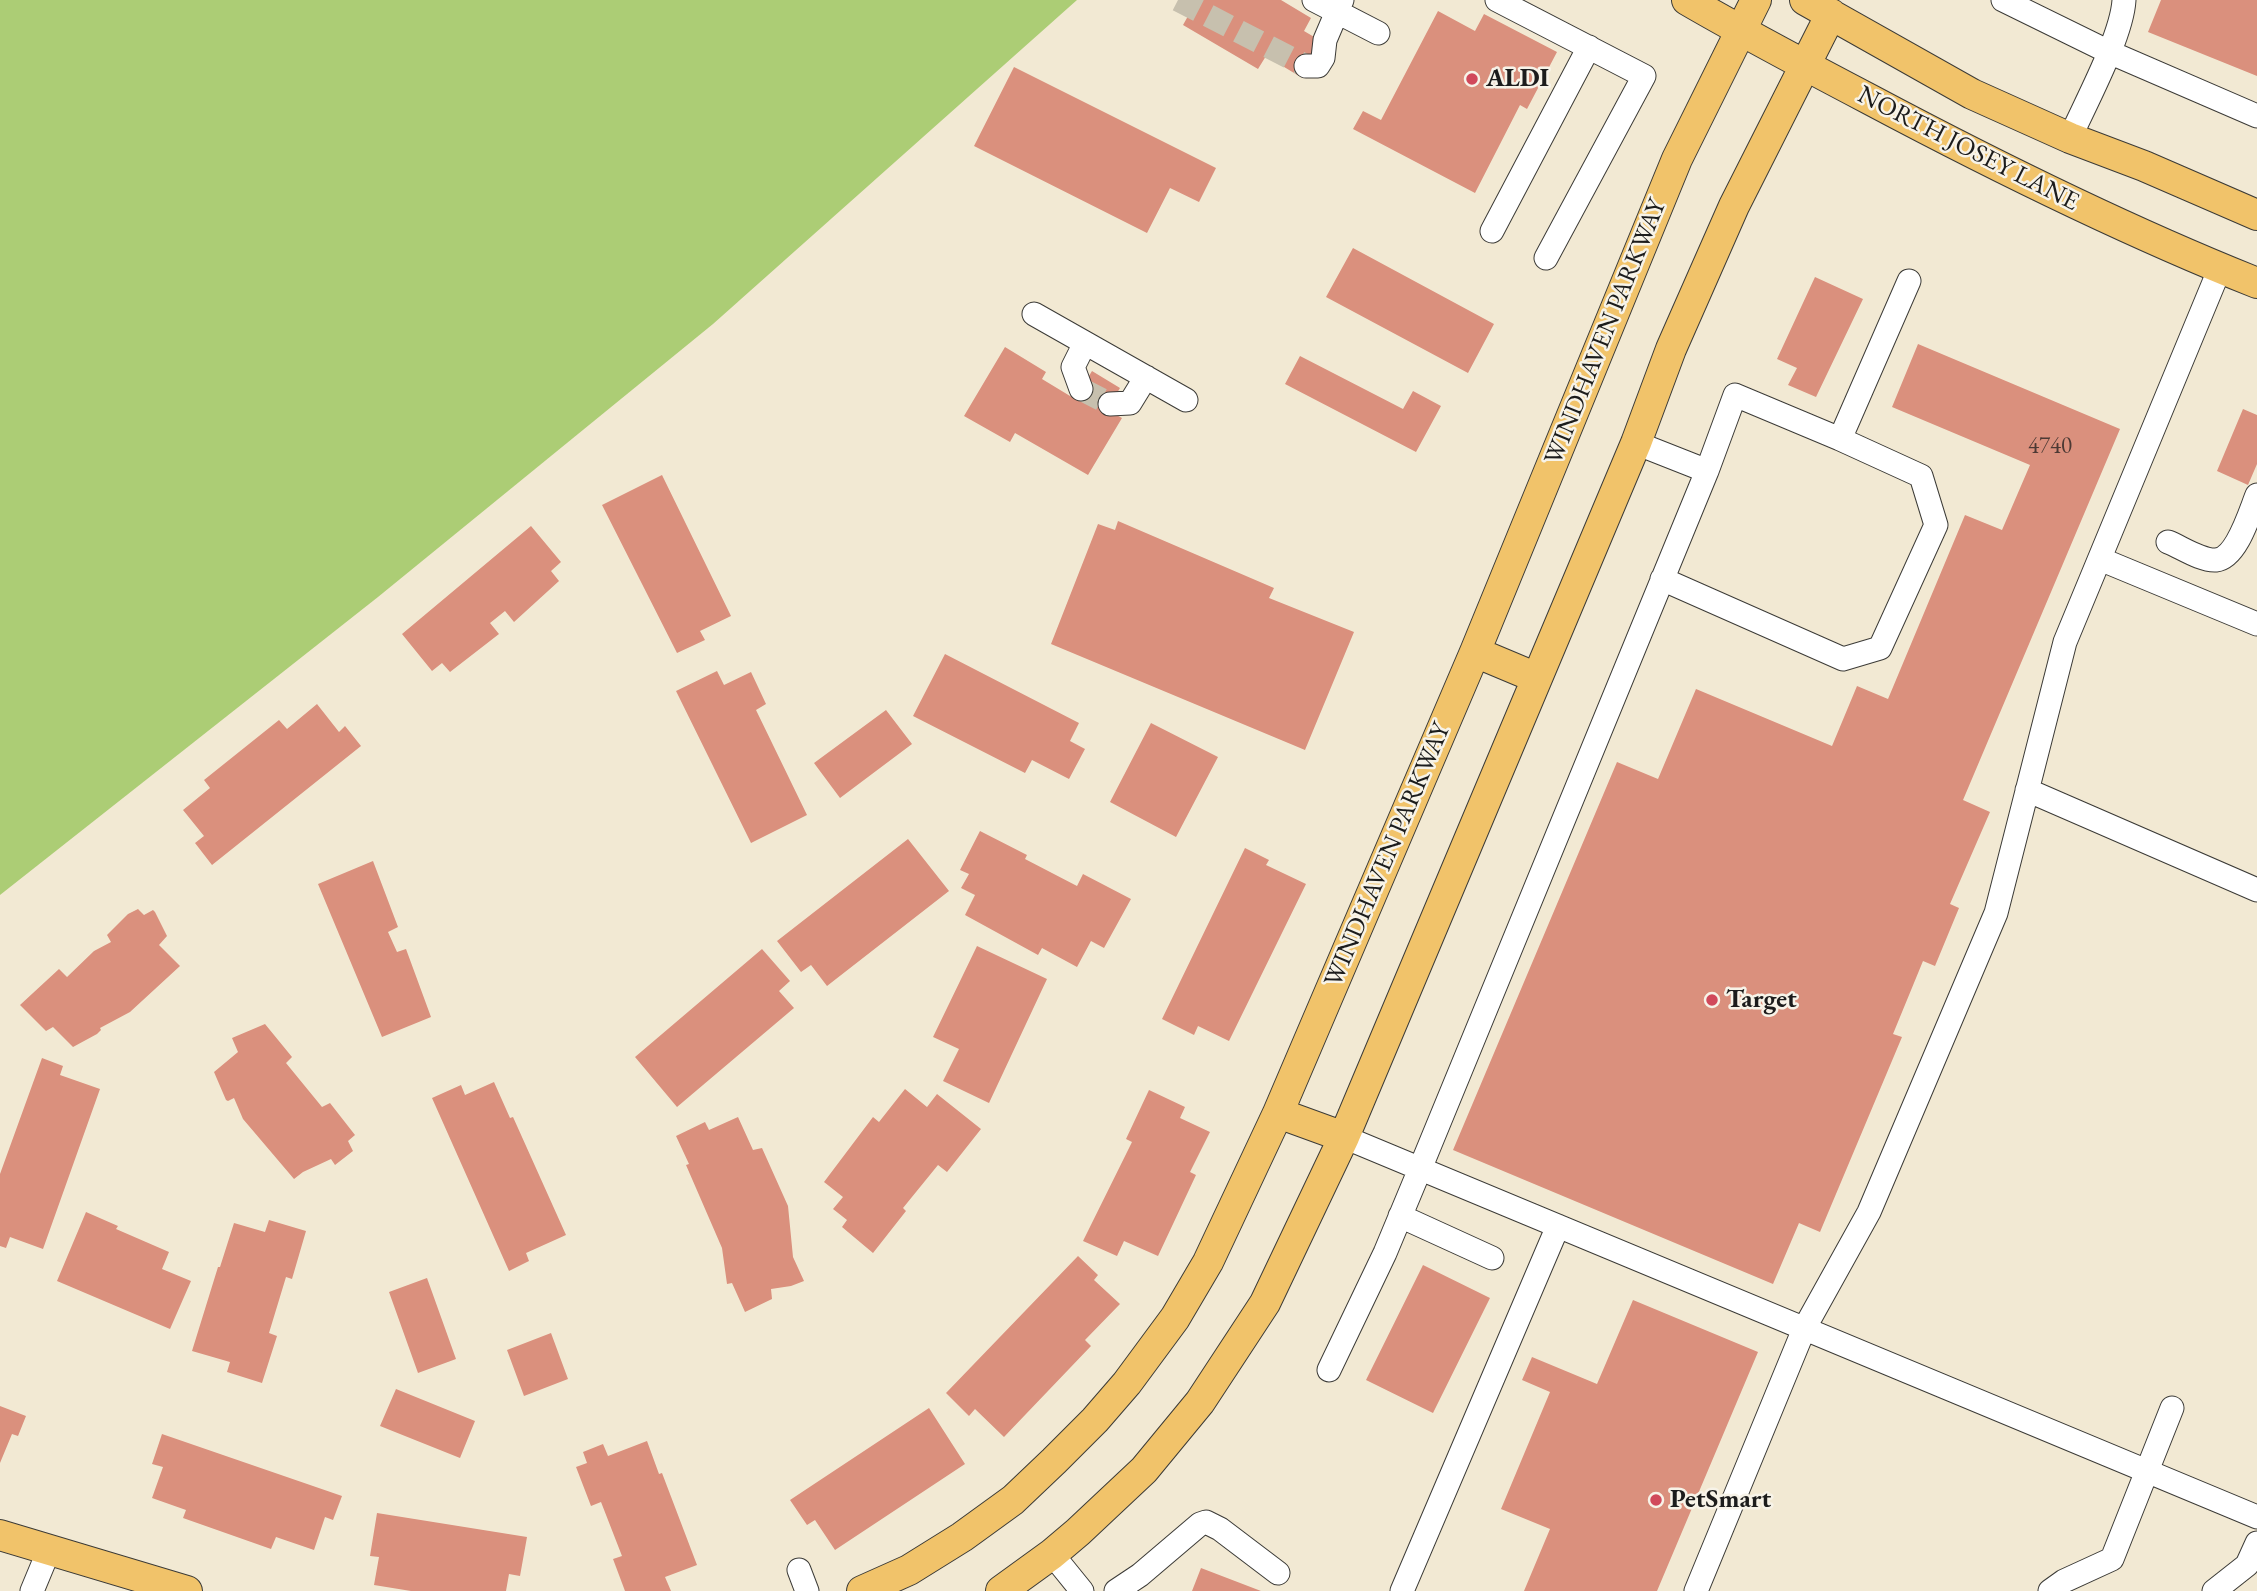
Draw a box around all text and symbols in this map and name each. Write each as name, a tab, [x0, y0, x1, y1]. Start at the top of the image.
place label: ALDI	[1486, 63, 1549, 95]
marker: ALDI	[1464, 71, 1480, 87]
street label: NORTH JOSEY LANE	[1852, 80, 2084, 218]
street label: WINDHAVEN PARKWAY	[1538, 195, 1674, 469]
house number: 4740	[2028, 433, 2072, 461]
street label: WINDHAVEN PARKWAY	[1318, 718, 1458, 992]
place label: Target	[1726, 984, 1797, 1016]
marker: Target	[1704, 992, 1720, 1008]
place label: PetSmart	[1670, 1484, 1771, 1516]
marker: PetSmart	[1648, 1492, 1664, 1508]

